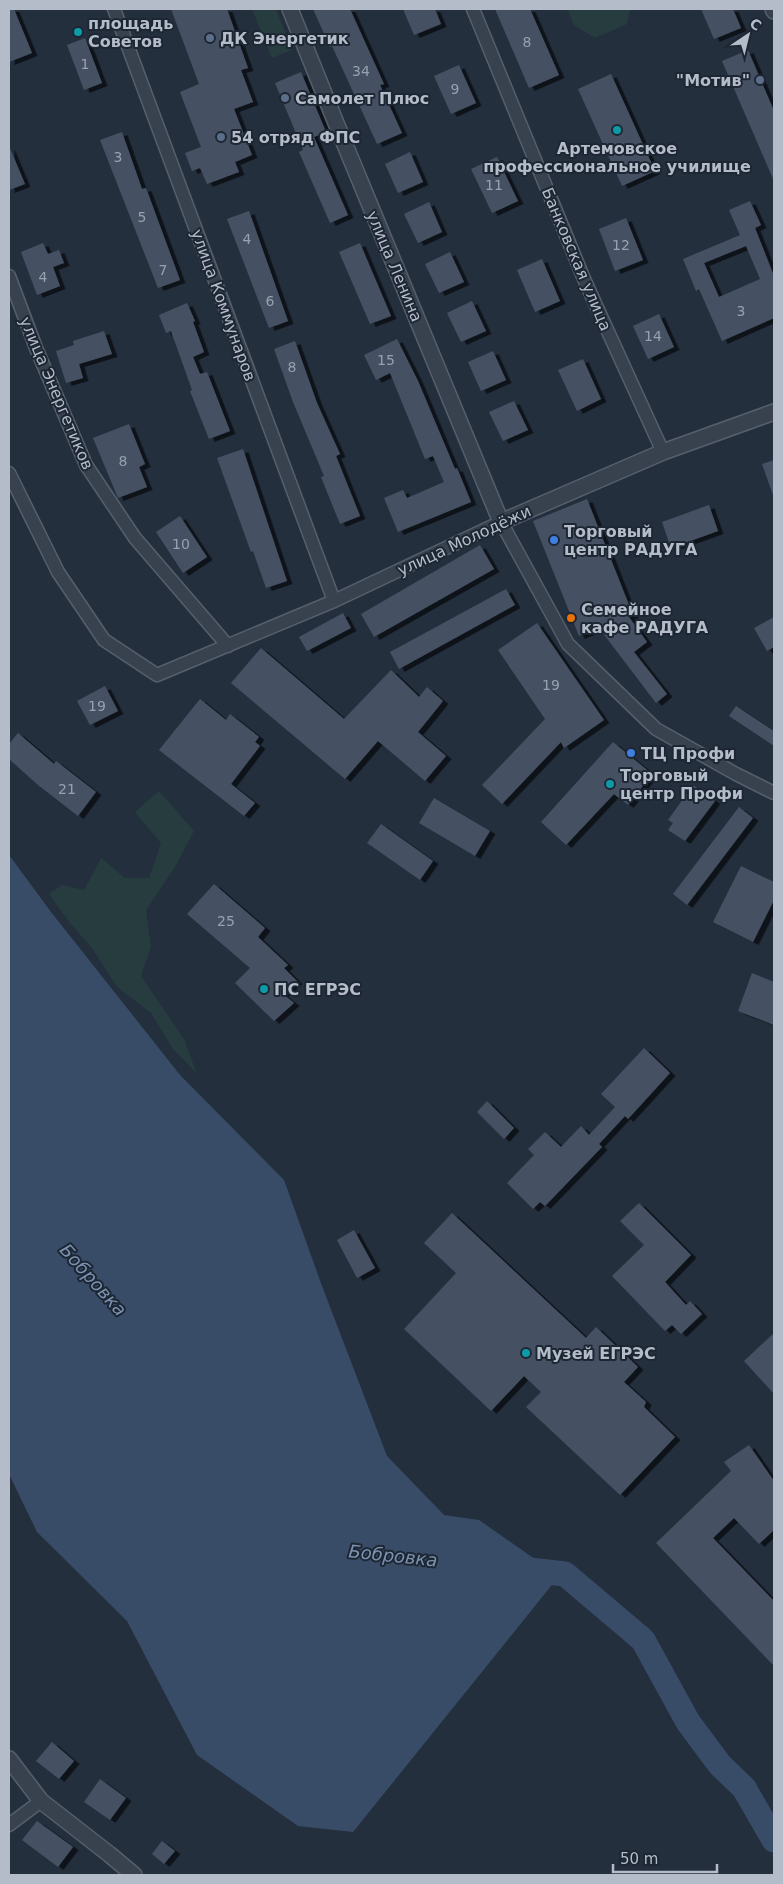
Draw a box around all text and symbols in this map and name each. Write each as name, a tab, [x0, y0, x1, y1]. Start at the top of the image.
north arrow	[723, 10, 773, 60]
place label: площадь Советов	[88, 14, 173, 51]
text: С	[747, 15, 764, 34]
marker: площадь Советов	[72, 26, 84, 38]
place label: ДК Энергетик	[220, 29, 349, 48]
marker: ДК Энергетик	[204, 32, 216, 44]
house number: 8	[523, 34, 531, 50]
house number: 1	[81, 56, 89, 72]
house number: 34	[352, 63, 370, 79]
place label: "Мотив"	[676, 71, 750, 90]
marker: "Мотив"	[754, 74, 766, 86]
house number: 9	[451, 81, 459, 97]
place label: Самолет Плюс	[295, 89, 429, 108]
marker: Самолет Плюс	[279, 92, 291, 104]
marker: Артемовское профессиональное училище	[611, 124, 623, 136]
place label: 54 отряд ФПС	[231, 128, 360, 147]
marker: 54 отряд ФПС	[215, 131, 227, 143]
place label: Артемовское профессиональное училище	[483, 139, 751, 176]
house number: 3	[114, 149, 122, 165]
house number: 11	[485, 177, 503, 193]
street label: Банковская улица	[538, 185, 615, 334]
street label: улица Ленина	[363, 208, 427, 325]
house number: 5	[138, 209, 146, 225]
street label: улица Коммунаров	[187, 227, 260, 384]
house number: 4	[243, 231, 252, 247]
house number: 12	[612, 237, 630, 253]
house number: 7	[159, 262, 167, 278]
house number: 4	[39, 269, 48, 285]
house number: 6	[266, 293, 275, 309]
house number: 3	[737, 303, 745, 319]
street label: улица Энергетиков	[16, 314, 97, 473]
house number: 14	[644, 328, 662, 344]
house number: 15	[377, 352, 395, 368]
house number: 8	[288, 359, 296, 375]
house number: 8	[119, 453, 127, 469]
street label: улица Молодёжи	[394, 501, 534, 580]
place label: Торговый центр РАДУГА	[564, 522, 698, 559]
marker: Торговый центр РАДУГА	[548, 534, 560, 546]
house number: 10	[172, 536, 190, 552]
place label: Семейное кафе РАДУГА	[581, 600, 709, 637]
marker: Семейное кафе РАДУГА	[565, 612, 577, 624]
house number: 19	[542, 677, 560, 693]
house number: 19	[88, 698, 106, 714]
place label: ТЦ Профи	[641, 744, 735, 763]
marker: ТЦ Профи	[625, 747, 637, 759]
place label: Торговый центр Профи	[620, 766, 743, 803]
marker: Торговый центр Профи	[604, 778, 616, 790]
house number: 21	[58, 781, 76, 797]
house number: 25	[217, 913, 235, 929]
place label: ПС ЕГРЭС	[274, 980, 361, 999]
marker: ПС ЕГРЭС	[258, 983, 270, 995]
water label: Бобровка	[56, 1239, 131, 1320]
place label: Музей ЕГРЭС	[536, 1344, 656, 1363]
marker: Музей ЕГРЭС	[520, 1347, 532, 1359]
water label: Бобровка	[347, 1540, 439, 1571]
scale bar	[613, 1842, 717, 1874]
text: 50 m	[620, 1850, 658, 1868]

